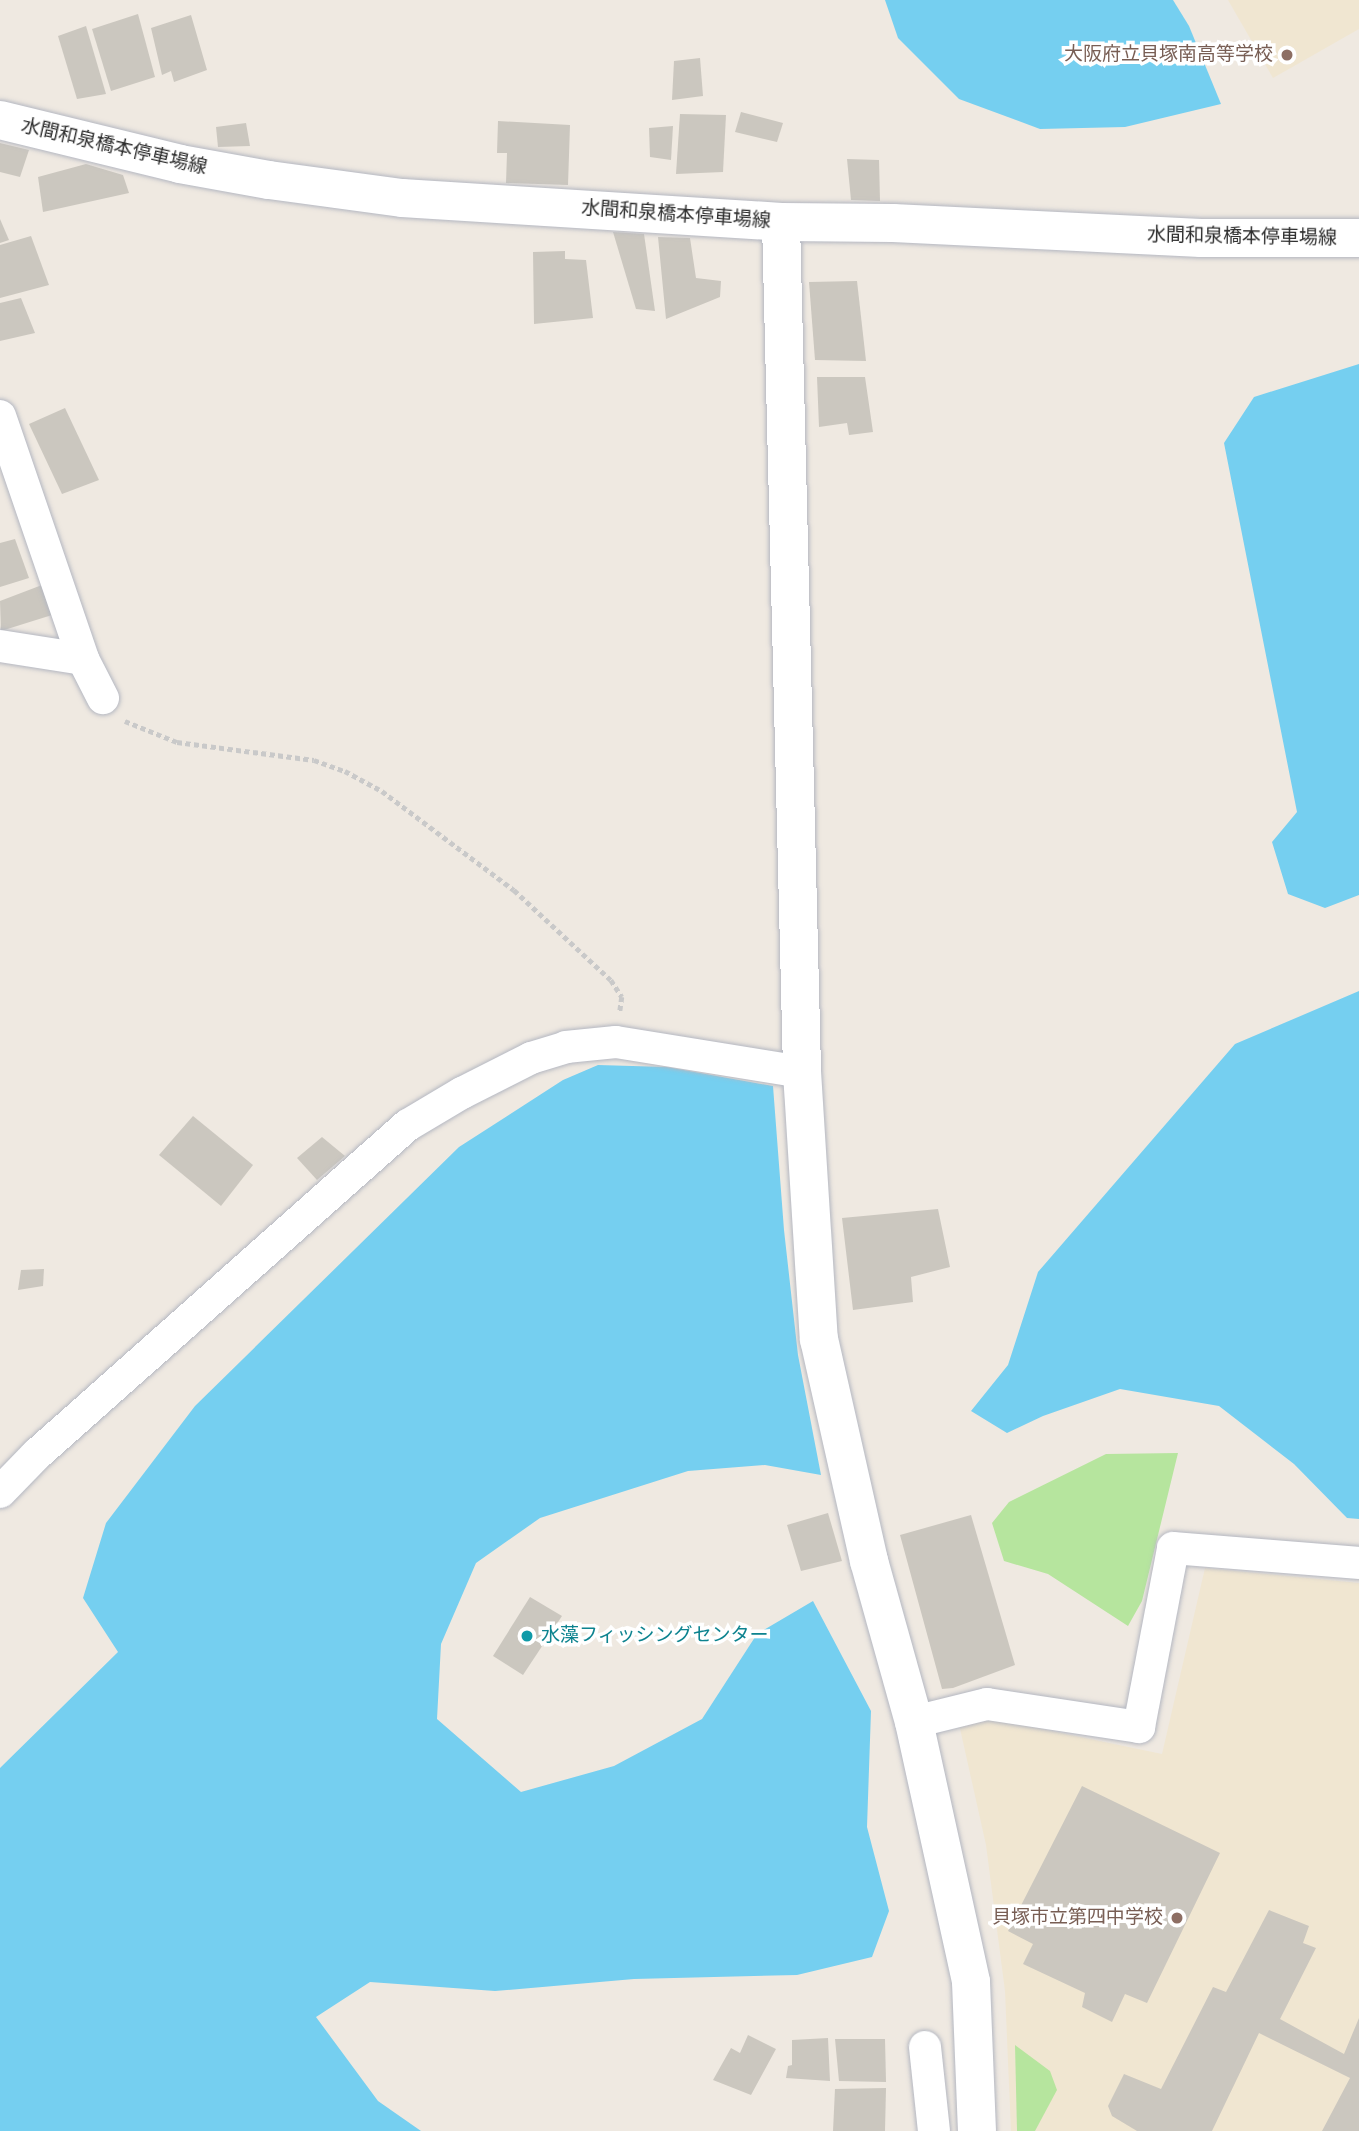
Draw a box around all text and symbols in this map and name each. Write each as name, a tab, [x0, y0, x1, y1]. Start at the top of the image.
place label: 大阪府立貝塚南高等学校	[1064, 44, 1273, 66]
marker: 大阪府立貝塚南高等学校	[1279, 47, 1295, 63]
street label: 水間和泉橋本停車場線	[19, 115, 209, 179]
street label: 水間和泉橋本停車場線	[580, 197, 772, 233]
street label: 水間和泉橋本停車場線	[1147, 224, 1337, 250]
place label: 水藻フィッシングセンター	[541, 1625, 769, 1647]
marker: 水藻フィッシングセンター	[519, 1628, 535, 1644]
place label: 貝塚市立第四中学校	[992, 1907, 1163, 1929]
marker: 貝塚市立第四中学校	[1169, 1910, 1185, 1926]

